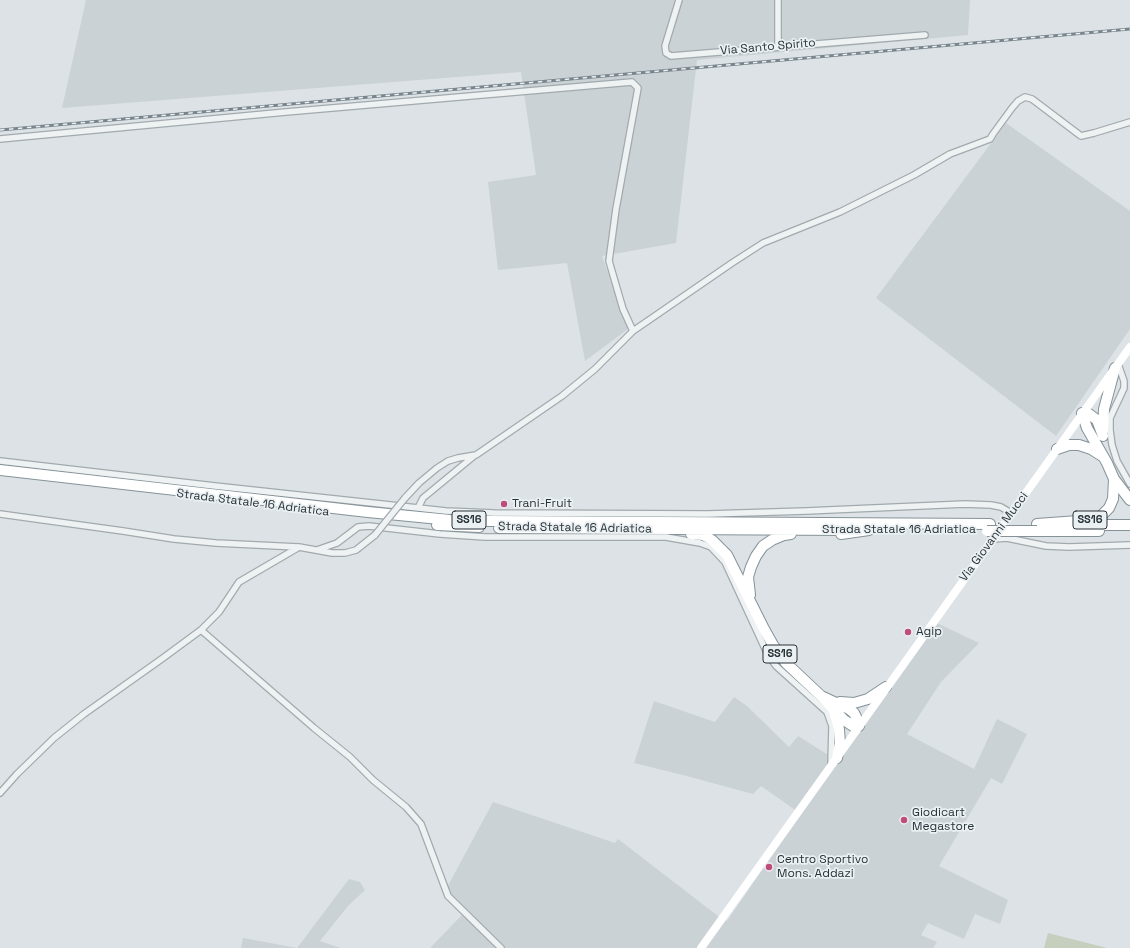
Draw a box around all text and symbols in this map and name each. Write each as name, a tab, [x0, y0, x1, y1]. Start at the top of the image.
street label: Via Santo Spirito	[720, 36, 816, 58]
street label: Strada Statale 16 Adriatica	[176, 486, 330, 520]
street label: Via Giovanni Mucci	[957, 489, 1031, 585]
place label: Trani-Fruit	[512, 497, 572, 511]
marker: Trani-Fruit	[499, 499, 509, 509]
road number: SS16	[452, 511, 486, 529]
road number: SS16	[1073, 511, 1107, 529]
street label: Strada Statale 16 Adriatica	[498, 519, 652, 537]
street label: Strada Statale 16 Adriatica	[822, 523, 976, 537]
place label: Agip	[916, 625, 942, 639]
marker: Agip	[903, 627, 913, 637]
road number: SS16	[763, 645, 797, 663]
place label: Giodicart Megastore	[912, 806, 974, 834]
marker: Giodicart Megastore	[899, 815, 909, 825]
place label: Centro Sportivo Mons. Addazi	[777, 853, 868, 881]
marker: Centro Sportivo Mons. Addazi	[764, 862, 774, 872]

